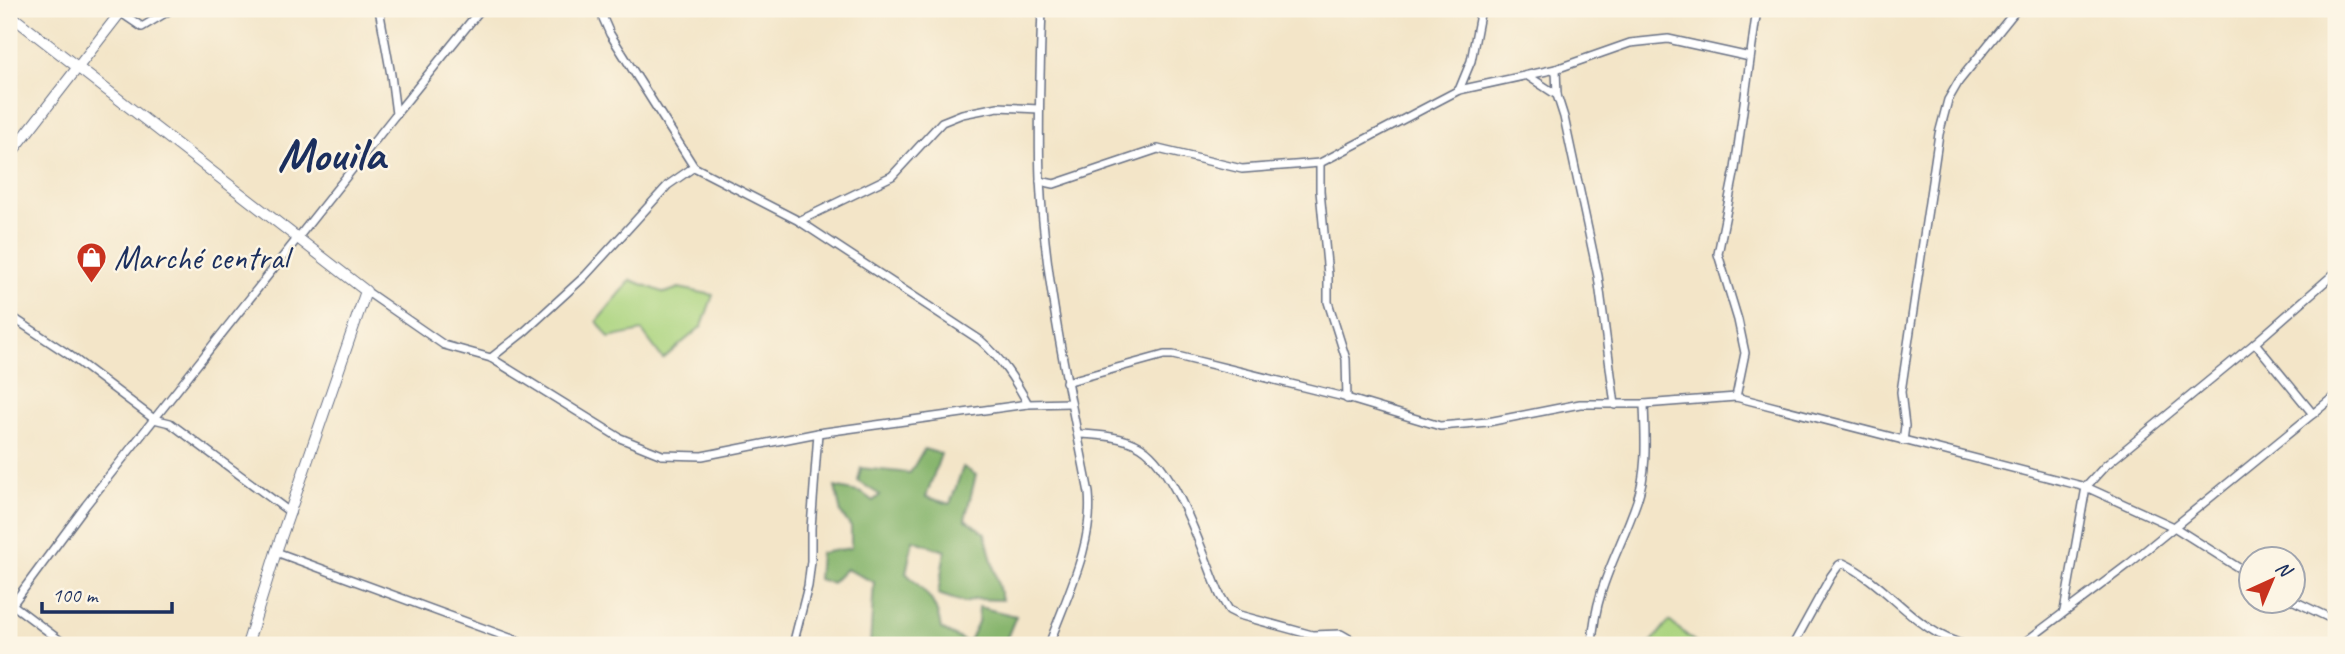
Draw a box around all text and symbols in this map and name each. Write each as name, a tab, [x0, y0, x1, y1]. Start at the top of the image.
district label: Mouila	[277, 125, 389, 184]
place label: Marché central	[114, 237, 294, 279]
shop icon: Marché central	[74, 241, 108, 285]
north arrow	[2236, 546, 2306, 616]
text: N	[2271, 556, 2298, 583]
scale bar	[42, 570, 172, 614]
text: 100 m	[52, 582, 99, 608]

